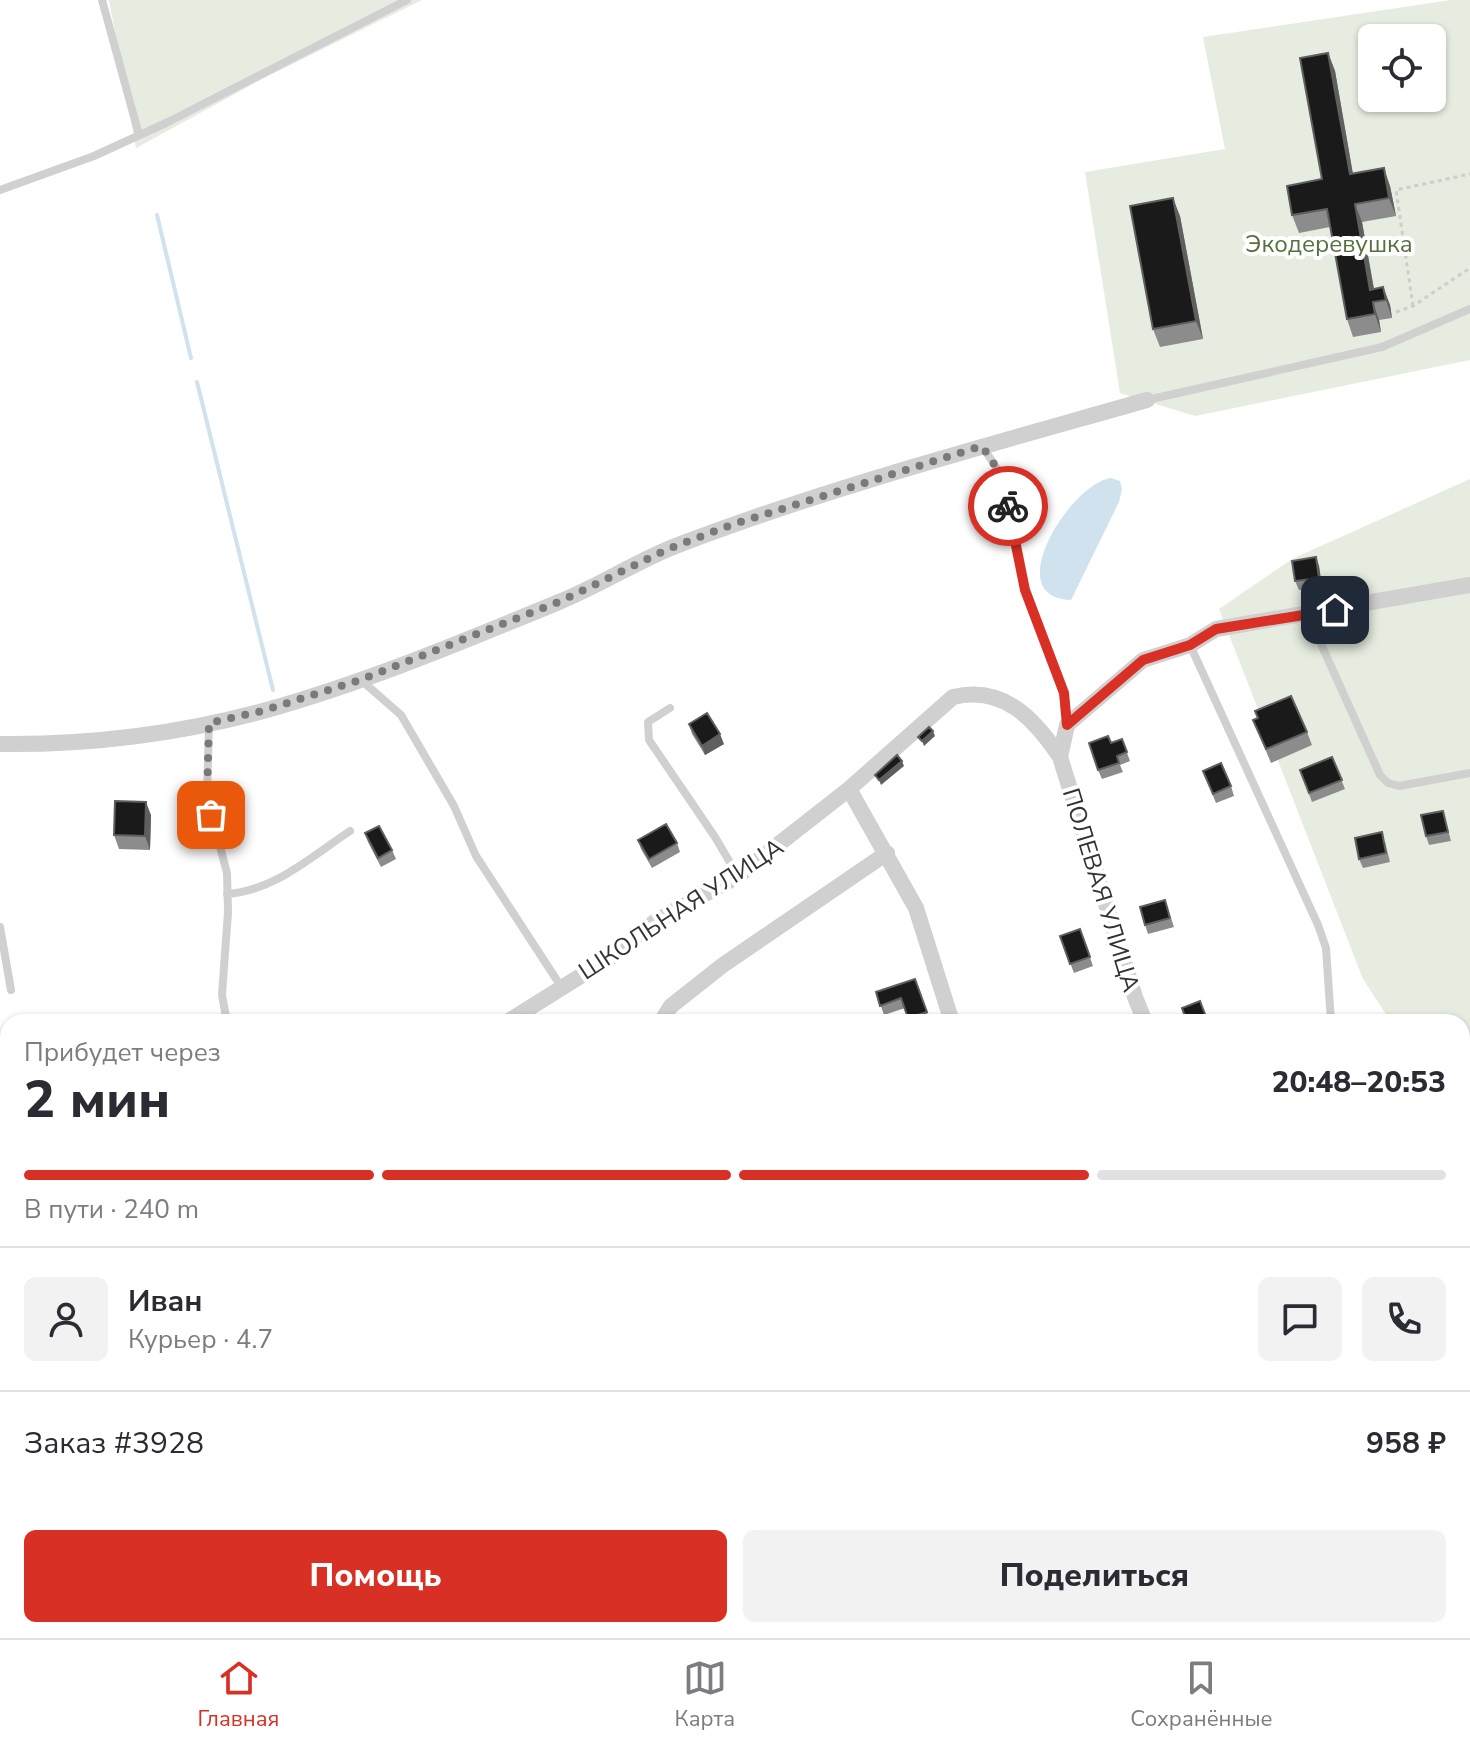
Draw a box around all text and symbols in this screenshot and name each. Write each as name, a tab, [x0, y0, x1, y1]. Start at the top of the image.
map controls	[1358, 24, 1446, 112]
button: locate	[1358, 24, 1446, 112]
park label: Экодеревушка	[1245, 228, 1413, 260]
courier	[968, 466, 1048, 546]
icon: bike	[986, 484, 1030, 528]
pin	[1301, 576, 1369, 644]
icon: home	[1313, 588, 1357, 632]
pin	[177, 781, 245, 849]
street label: ПОЛЕВАЯ УЛИЦА	[1055, 784, 1147, 996]
icon: bag	[189, 793, 233, 837]
street label: ШКОЛЬНАЯ УЛИЦА	[572, 830, 790, 987]
text: Прибудет через	[24, 1035, 221, 1070]
text: 20:48–20:53	[1271, 1062, 1446, 1103]
text: 2 мин	[24, 1064, 170, 1135]
text: В пути · 240 m	[24, 1192, 199, 1227]
button: person	[24, 1277, 108, 1361]
button: chat	[1258, 1277, 1342, 1361]
button: phone	[1362, 1277, 1446, 1361]
text: Иван	[128, 1281, 203, 1322]
text: Курьер · 4.7	[128, 1322, 273, 1357]
text: Заказ #3928	[24, 1423, 204, 1464]
text: 958 ₽	[1366, 1423, 1446, 1464]
button: Помощь	[24, 1530, 727, 1622]
button: Поделиться	[743, 1530, 1446, 1622]
tab: Главная	[198, 1656, 279, 1734]
tab: Карта	[675, 1656, 735, 1734]
tab: Сохранённые	[1130, 1656, 1272, 1734]

